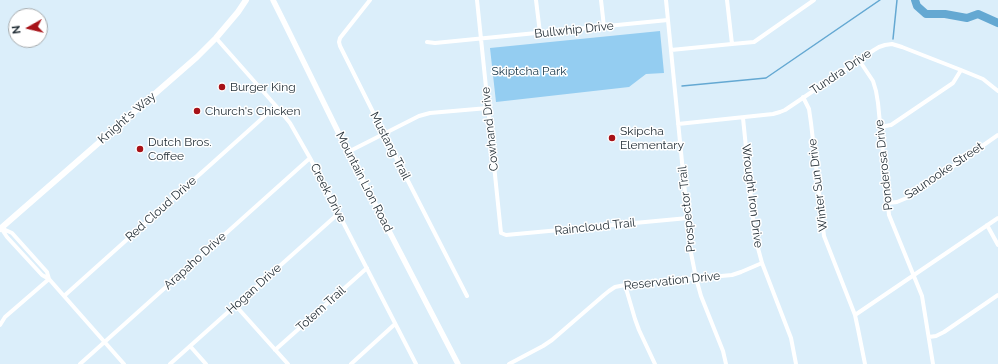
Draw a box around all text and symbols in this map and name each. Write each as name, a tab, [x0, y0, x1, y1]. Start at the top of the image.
north arrow	[8, 8, 48, 48]
street label: Bullwhip Drive	[534, 19, 614, 41]
text: N	[10, 25, 24, 35]
street label: Tundra Drive	[808, 46, 874, 98]
park label: Skiptcha Park	[491, 64, 567, 78]
place label: Burger King	[230, 80, 296, 94]
marker: Burger King	[217, 82, 227, 92]
street label: Cowhand Drive	[478, 86, 502, 172]
street label: Knight's Way	[95, 89, 159, 147]
place label: Church's Chicken	[205, 104, 300, 118]
marker: Church's Chicken	[192, 106, 202, 116]
street label: Mustang Trail	[367, 110, 413, 182]
street label: Ponderosa Drive	[872, 119, 896, 211]
place label: Skipcha Elementary	[620, 124, 684, 152]
street label: Mountain Lion Road	[333, 130, 395, 234]
marker: Skipcha Elementary	[607, 133, 617, 143]
place label: Dutch Bros. Coffee	[148, 135, 211, 163]
street label: Winter Sun Drive	[805, 138, 831, 232]
street label: Saunooke Street	[902, 139, 986, 203]
street label: Wrought Iron Drive	[738, 143, 766, 249]
marker: Dutch Bros. Coffee	[135, 144, 145, 154]
street label: Creek Drive	[307, 161, 349, 225]
street label: Prospector Trail	[675, 165, 699, 253]
street label: Red Cloud Drive	[123, 173, 199, 245]
street label: Raincloud Trail	[554, 216, 636, 238]
street label: Arapaho Drive	[161, 229, 229, 293]
street label: Hogan Drive	[224, 261, 284, 317]
street label: Reservation Drive	[623, 269, 721, 293]
street label: Totem Trail	[294, 283, 348, 335]

